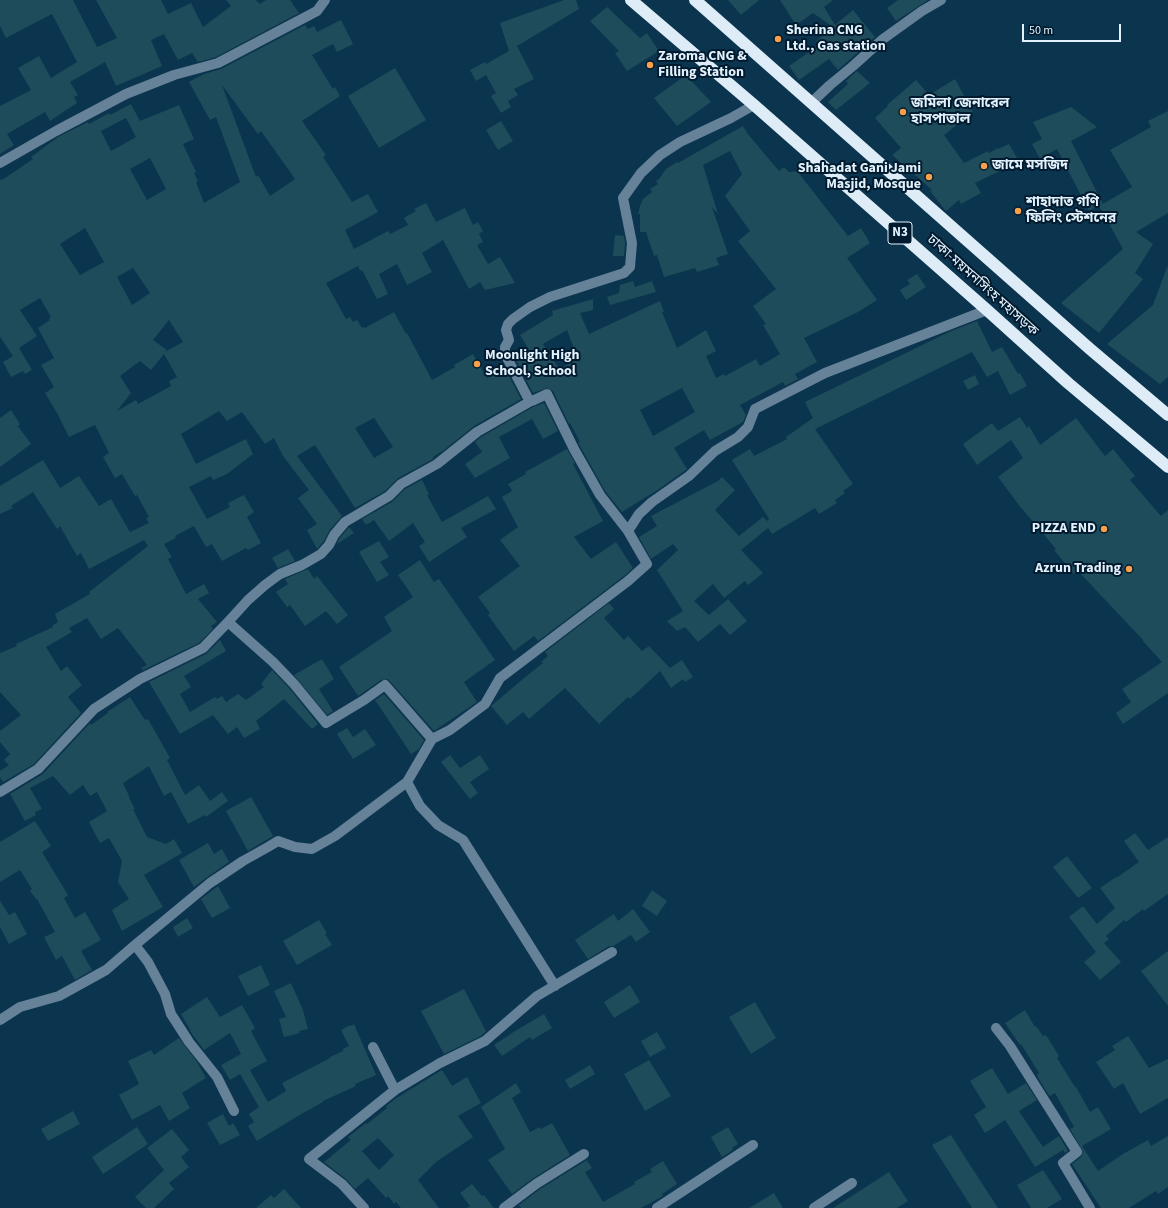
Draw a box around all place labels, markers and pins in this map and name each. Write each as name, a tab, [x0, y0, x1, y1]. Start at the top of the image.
place label: Sherina CNG Ltd., Gas station	[786, 23, 886, 56]
marker: Sherina CNG Ltd., Gas station	[773, 34, 783, 44]
place label: Zaroma CNG & Filling Station	[658, 49, 747, 82]
marker: Zaroma CNG & Filling Station	[645, 60, 655, 70]
place label: জমিলা জেনারেল হাসপাতাল	[911, 96, 1009, 128]
marker: জমিলা জেনারেল হাসপাতাল	[898, 107, 908, 117]
place label: জামে মসজিদ	[992, 158, 1068, 174]
place label: Shahadat Gani Jami Masjid, Mosque	[798, 161, 921, 194]
marker: জামে মসজিদ	[979, 161, 989, 171]
marker: Shahadat Gani Jami Masjid, Mosque	[924, 172, 934, 182]
place label: শাহাদাত গণি ফিলিং স্টেশনের	[1026, 195, 1116, 228]
marker: শাহাদাত গণি ফিলিং স্টেশনের	[1013, 206, 1023, 216]
place label: Moonlight High School, School	[485, 348, 579, 380]
marker: Moonlight High School, School	[472, 359, 482, 369]
place label: PIZZA END	[1032, 521, 1096, 537]
marker: PIZZA END	[1099, 524, 1109, 534]
place label: Azrun Trading	[1035, 561, 1121, 577]
marker: Azrun Trading	[1124, 564, 1134, 574]

